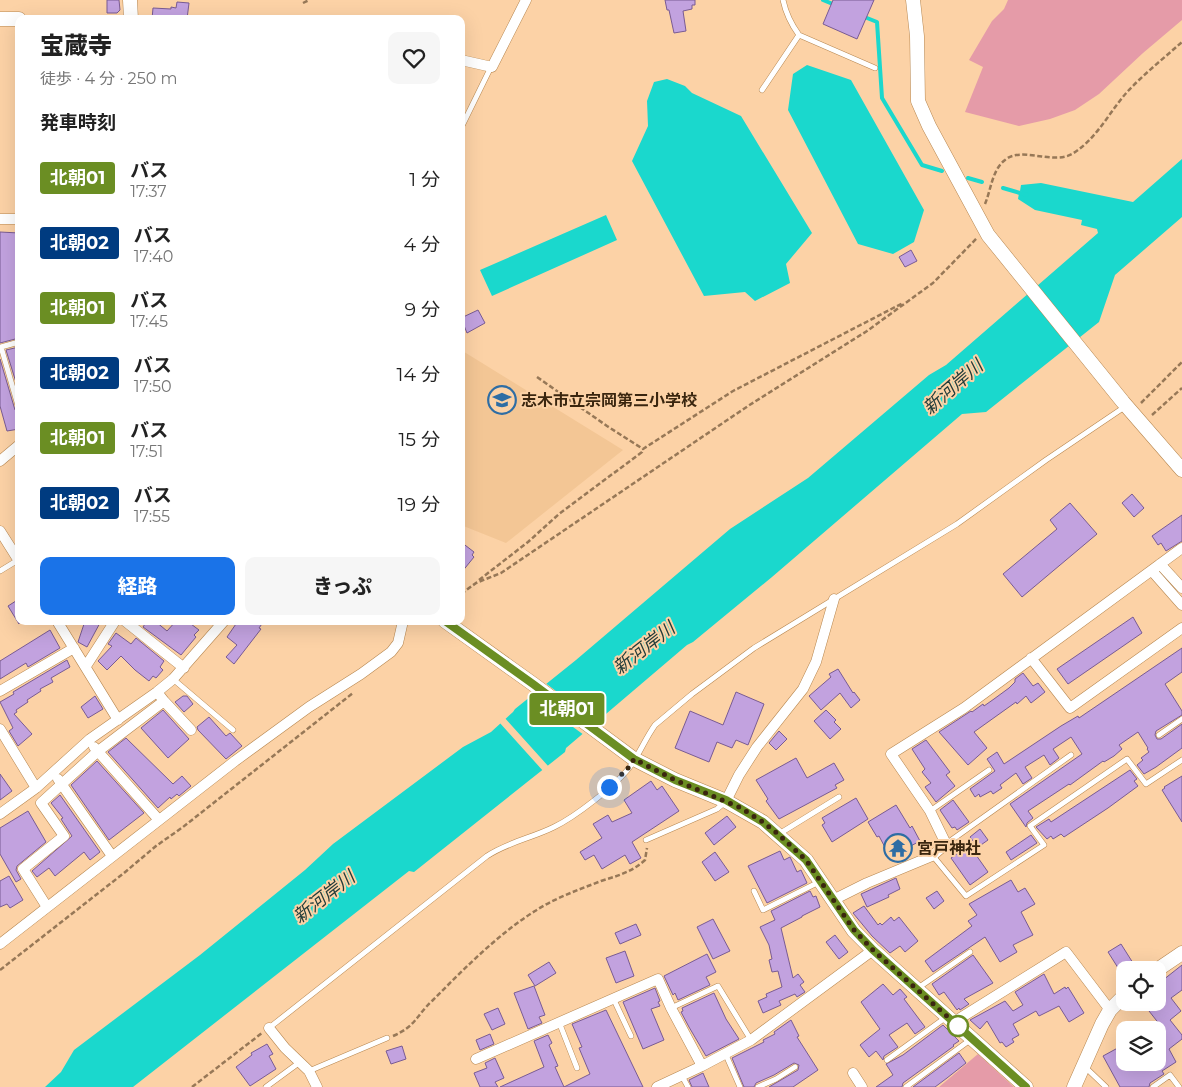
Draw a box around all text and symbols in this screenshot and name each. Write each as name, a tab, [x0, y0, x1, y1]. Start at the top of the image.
text: 宝蔵寺	[40, 31, 112, 60]
button: heart	[388, 32, 440, 84]
text: 徒歩 · 4 分 · 250 m	[40, 69, 178, 88]
text: 発車時刻	[40, 111, 116, 134]
text: バス	[130, 159, 168, 182]
text: 北朝01	[50, 167, 105, 189]
text: 1 分	[409, 168, 440, 191]
text: 17:37	[130, 182, 167, 201]
text: バス	[134, 224, 172, 247]
text: 北朝02	[50, 232, 109, 254]
text: 4 分	[403, 233, 440, 256]
text: 17:40	[134, 247, 173, 266]
text: バス	[130, 289, 168, 312]
text: 北朝01	[50, 297, 105, 319]
text: 9 分	[404, 298, 440, 321]
text: 17:45	[130, 312, 168, 331]
text: バス	[134, 354, 172, 377]
water label: 新河岸川	[919, 354, 989, 419]
text: 北朝02	[50, 362, 109, 384]
text: 14 分	[397, 363, 440, 386]
text: 17:50	[134, 377, 172, 396]
school or university icon: 志木市立宗岡第三小学校	[487, 385, 517, 415]
place label: 志木市立宗岡第三小学校	[521, 391, 697, 410]
text: バス	[130, 419, 168, 442]
text: 北朝01	[50, 427, 105, 449]
text: 15 分	[398, 428, 440, 451]
text: 17:51	[130, 442, 163, 461]
text: バス	[134, 484, 172, 507]
text: 北朝02	[50, 492, 109, 514]
text: 19 分	[398, 493, 440, 516]
text: 17:55	[134, 507, 170, 526]
button: 経路	[40, 557, 235, 615]
button: きっぷ	[245, 557, 440, 615]
water label: 新河岸川	[609, 616, 681, 679]
line badge: 北朝01	[532, 693, 602, 725]
text: 北朝01	[539, 698, 595, 720]
your location	[597, 775, 622, 800]
temple icon: 宮戸神社	[883, 833, 913, 863]
place label: 宮戸神社	[917, 839, 981, 858]
water label: 新河岸川	[289, 865, 361, 928]
map controls	[1116, 961, 1166, 1071]
button: locate	[1116, 961, 1166, 1011]
unlabelled marker	[947, 1015, 969, 1037]
button: layers	[1116, 1021, 1166, 1071]

